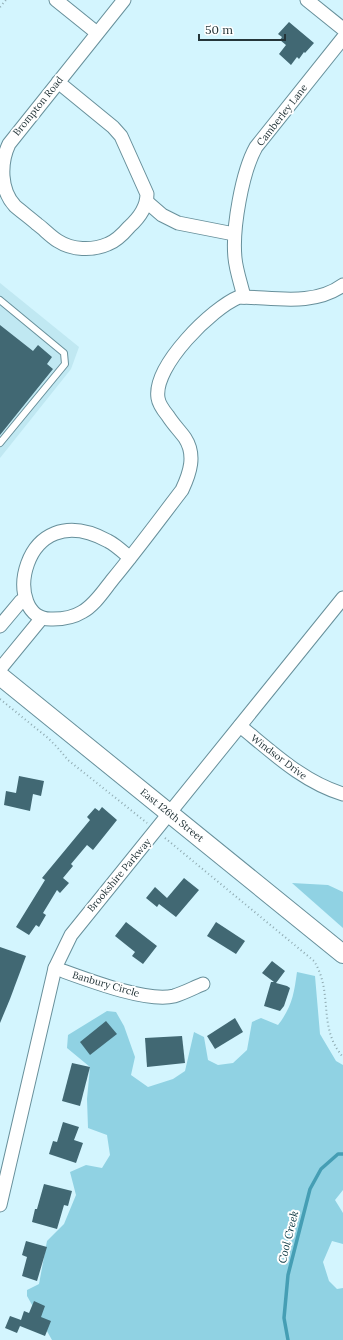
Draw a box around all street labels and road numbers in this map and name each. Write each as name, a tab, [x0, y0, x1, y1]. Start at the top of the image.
street label: Brompton Road	[10, 74, 66, 138]
street label: Camberley Lane	[254, 81, 311, 149]
street label: Windsor Drive	[248, 732, 310, 783]
street label: East 126th Street	[138, 785, 207, 845]
street label: Brookshire Parkway	[84, 835, 154, 915]
street label: Banbury Circle	[71, 968, 142, 1000]

